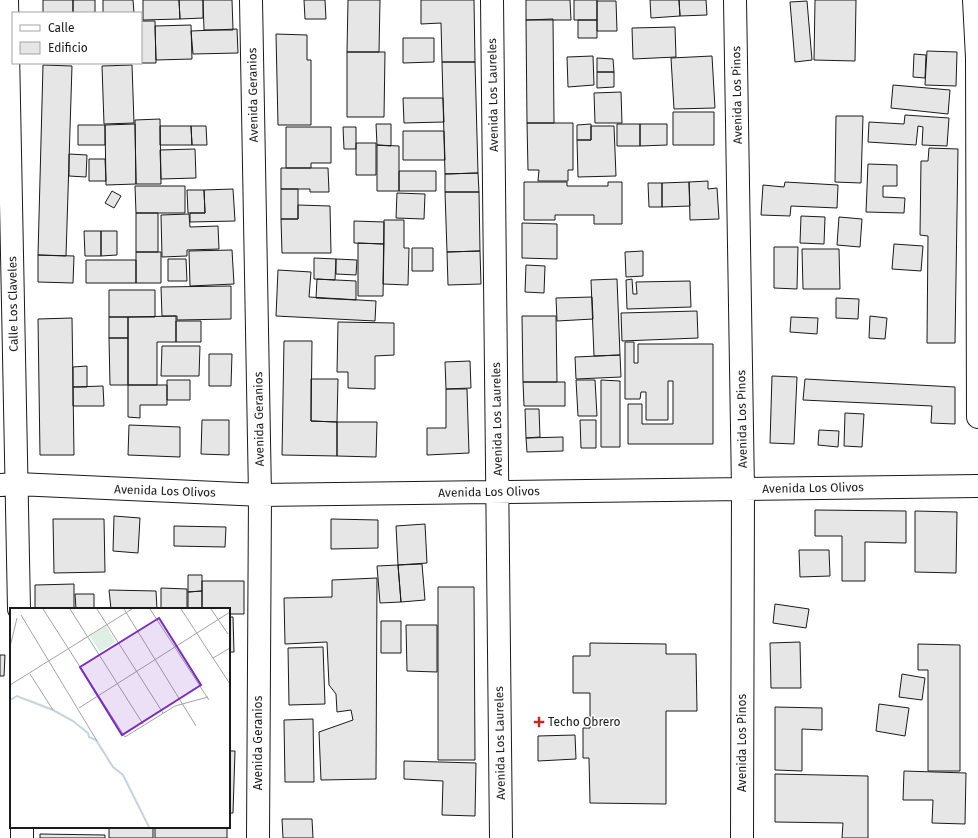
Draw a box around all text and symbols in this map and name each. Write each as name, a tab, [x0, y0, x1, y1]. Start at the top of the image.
legend	[12, 12, 142, 64]
text: Calle	[48, 21, 75, 35]
street label: Avenida Los Laureles	[485, 38, 501, 152]
text: Edificio	[48, 41, 88, 55]
street label: Avenida Los Pinos	[729, 45, 745, 144]
street label: Avenida Geranios	[245, 47, 261, 142]
street label: Calle Los Claveles	[5, 256, 21, 352]
street label: Avenida Los Laureles	[489, 362, 505, 476]
street label: Avenida Los Pinos	[734, 369, 750, 468]
street label: Avenida Geranios	[251, 371, 267, 466]
street label: Avenida Los Olivos	[762, 480, 864, 496]
street label: Avenida Los Olivos	[114, 482, 216, 500]
street label: Avenida Los Olivos	[438, 484, 540, 500]
inset map	[10, 608, 230, 828]
street label: Avenida Los Laureles	[492, 686, 508, 800]
street label: Avenida Los Pinos	[735, 694, 749, 792]
street label: Avenida Geranios	[251, 695, 265, 790]
place label: Techo Obrero	[548, 715, 621, 729]
marker: Techo Obrero	[533, 716, 545, 728]

